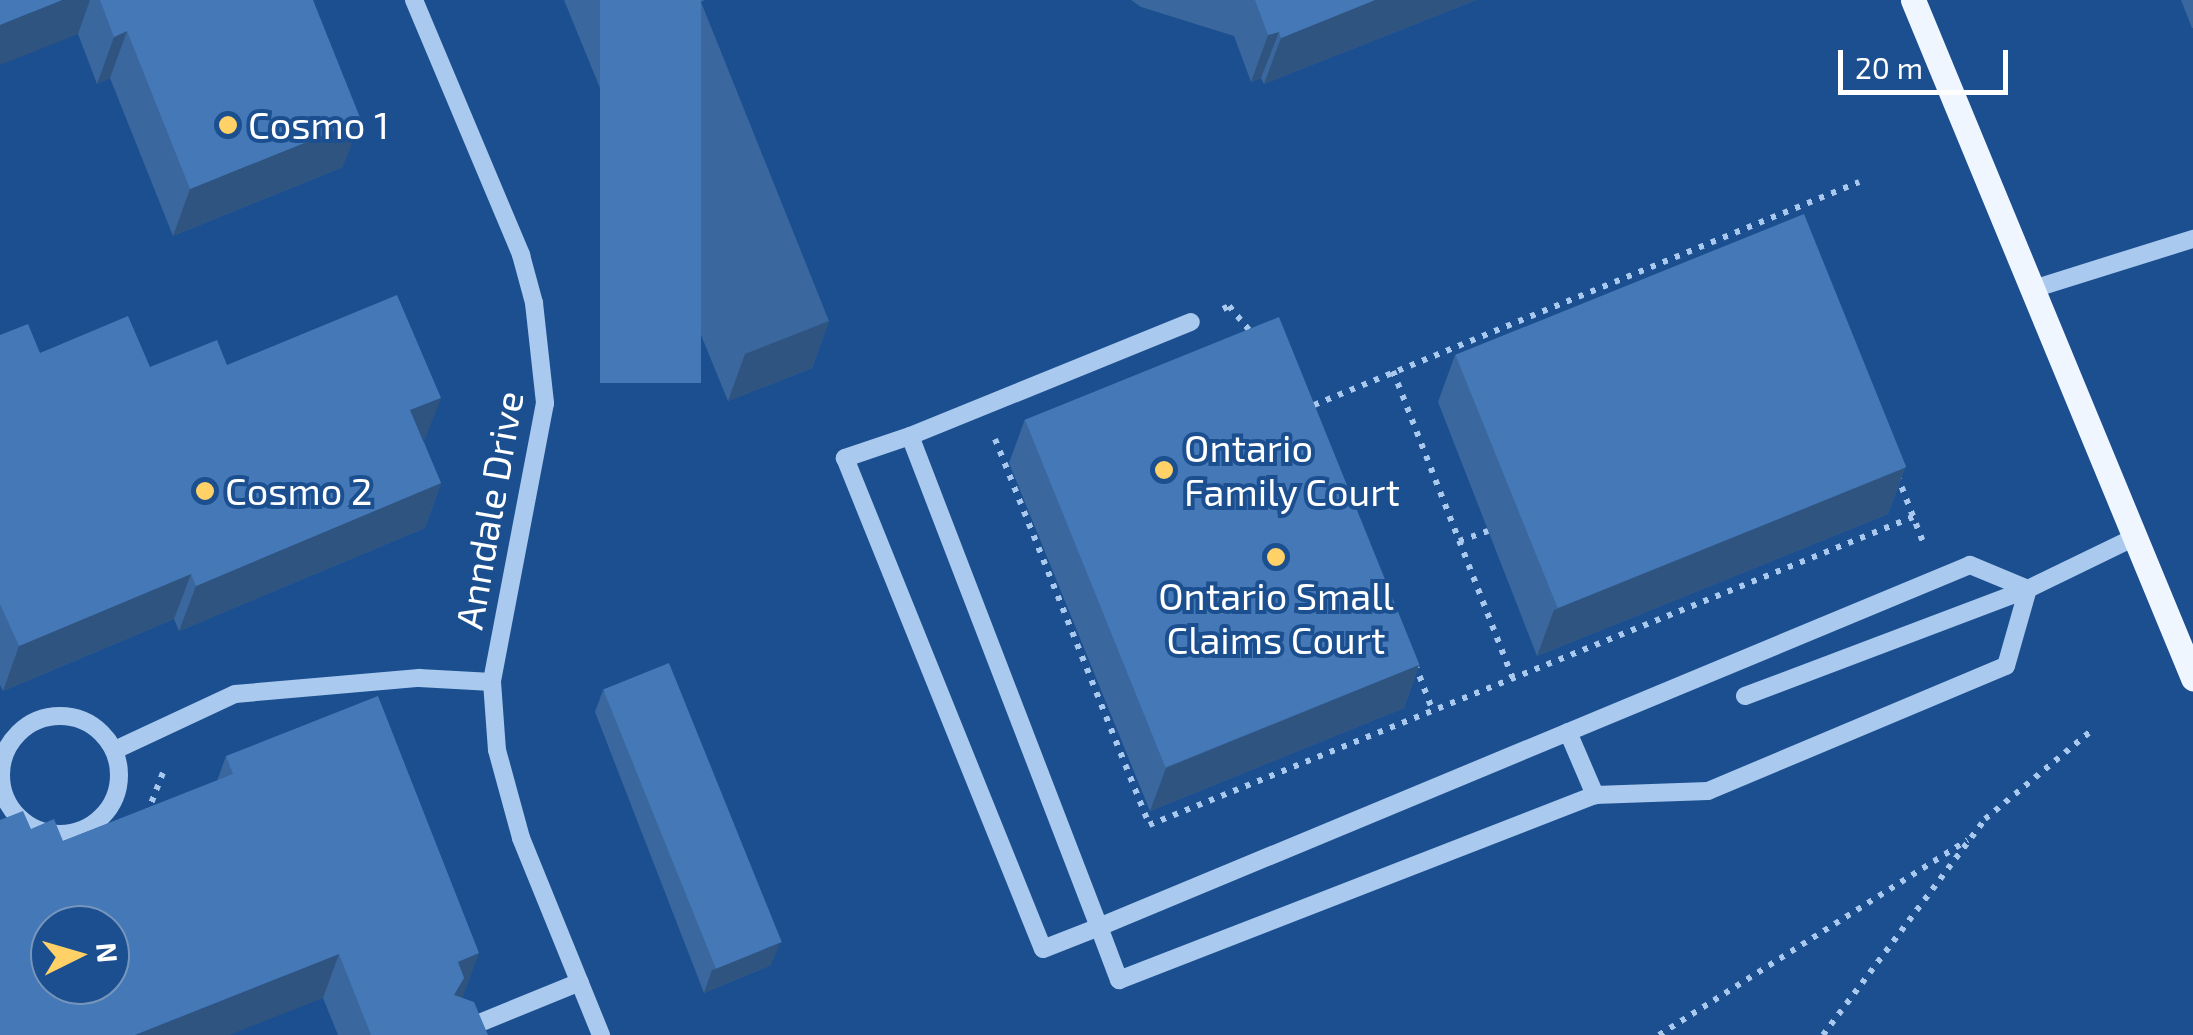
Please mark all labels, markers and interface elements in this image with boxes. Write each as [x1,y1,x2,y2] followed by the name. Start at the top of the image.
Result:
[1843,30,2013,92] scale bar
[1855,49,1923,85] text: 20 m
[248,102,389,148] place label: Cosmo 1
[217,114,239,136] marker: Cosmo 1
[446,387,532,633] street label: Anndale Drive
[1184,425,1401,514] place label: Ontario Family Court
[1153,459,1175,481] marker: Ontario Family Court
[225,468,372,514] place label: Cosmo 2
[194,480,216,502] marker: Cosmo 2
[1265,546,1287,568] marker: Ontario Small Claims Court
[1158,573,1394,662] place label: Ontario Small Claims Court
[30,905,130,1005] north arrow
[90,941,126,964] text: N

